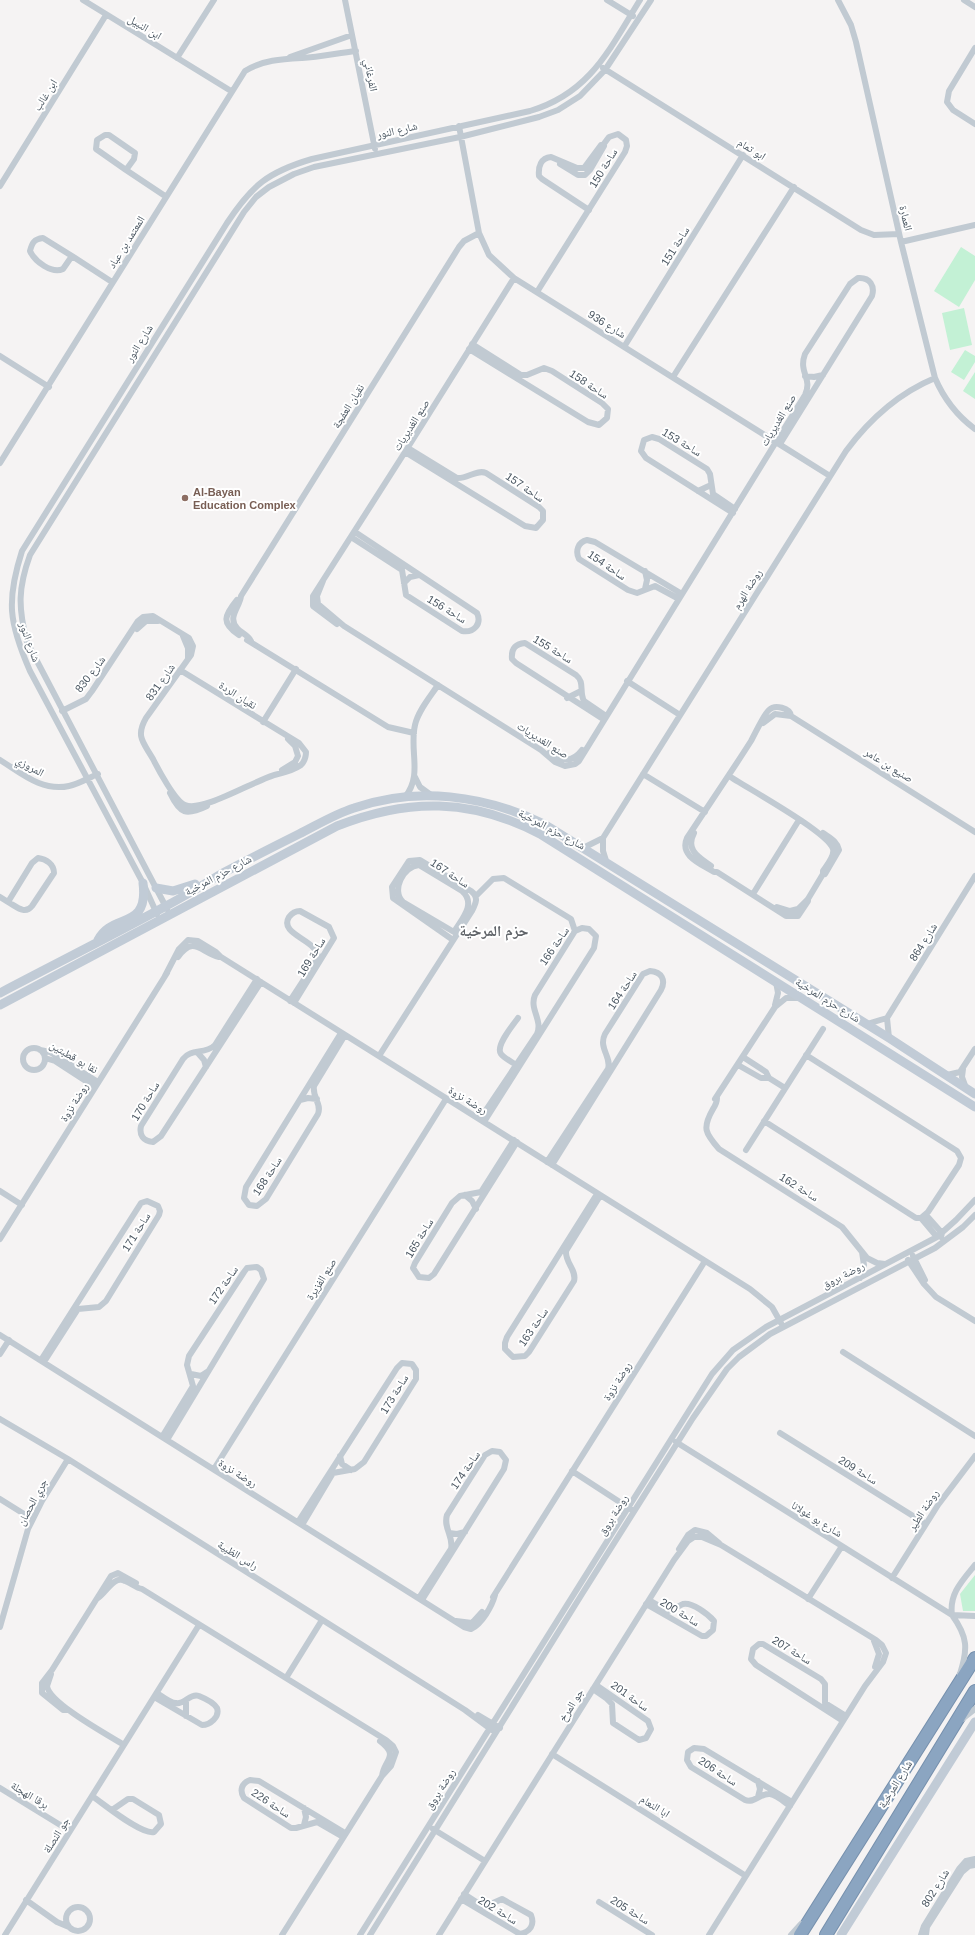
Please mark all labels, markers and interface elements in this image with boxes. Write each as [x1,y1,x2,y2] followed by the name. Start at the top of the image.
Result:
[126,12,164,43] street label: ابن النبيل
[359,58,380,93] street label: الفرغاني
[31,77,60,113] street label: ابن غالب
[374,119,419,142] street label: شارع النور
[735,136,768,163] street label: ابو تمام
[587,146,619,190] street label: ساحة 150
[897,204,915,232] street label: العمارة
[105,214,148,271] street label: المعتمد بن عباد
[658,224,692,268] street label: ساحة 151
[585,308,628,341] street label: شارع 936
[122,322,156,365] street label: شارع النور
[568,367,610,401] street label: ساحة 158
[330,382,367,431] street label: نقيان العفجة
[758,392,799,449] street label: صنع الغديريات
[391,397,432,453] street label: صنع الغديريات
[660,426,704,458] street label: ساحة 153
[504,470,546,504] street label: ساحة 157
[193,486,297,511] place label: Al-Bayan Education Complex
[180,493,190,503] marker: Al-Bayan Education Complex
[586,548,628,582] street label: ساحة 154
[730,567,765,612] street label: روضة الهرم
[425,593,469,625] street label: ساحة 156
[16,619,43,664] street label: شارع النور
[531,633,575,665] street label: ساحة 155
[72,653,108,695] street label: شارع 830
[143,661,178,703] street label: شارع 831
[216,679,259,712] street label: نقيان الردة
[515,720,571,761] street label: صنع الغديريات
[861,745,915,785] street label: صنيع بن عامر
[13,753,46,781] street label: المروزي
[516,806,587,852] street label: شارع حزم المرخية
[183,852,254,898] street label: شارع حزم المرخية
[429,856,471,890] street label: ساحة 167
[907,921,940,964] street label: شارع 864
[459,922,529,941] district label: حزم المرخية
[537,925,571,967] street label: ساحة 166
[295,935,327,979] street label: ساحة 169
[605,969,639,1011] street label: ساحة 164
[793,975,862,1025] street label: شارع حزم المرخية
[47,1038,100,1076] street label: نقا بو قطبتين
[129,1079,161,1123] street label: ساحة 170
[57,1081,91,1123] street label: روضة نزوة
[446,1084,490,1116] street label: روضة نزوة
[250,1155,284,1197] street label: ساحة 168
[777,1170,821,1204] street label: ساحة 162
[119,1210,153,1254] street label: ساحة 171
[403,1216,435,1260] street label: ساحة 165
[304,1256,339,1302] street label: صنع الفزيرة
[820,1259,867,1292] street label: روضة بروق
[206,1264,240,1306] street label: ساحة 172
[516,1306,550,1348] street label: ساحة 163
[600,1360,634,1402] street label: روضة نزوة
[378,1372,410,1416] street label: ساحة 173
[448,1449,482,1491] street label: ساحة 174
[836,1453,880,1487] street label: ساحة 209
[217,1456,259,1490] street label: روضة نزوة
[15,1477,52,1529] street label: جري الحصان
[905,1487,941,1534] street label: روضة الطير
[596,1492,631,1538] street label: روضة بروق
[789,1499,845,1540] street label: شارع بو غولانا
[215,1538,260,1573] street label: راس الظبية
[658,1596,702,1628] street label: ساحة 200
[770,1634,814,1666] street label: ساحة 207
[609,1679,651,1713] street label: ساحة 201
[556,1686,587,1724] street label: جو المرخ
[697,1754,739,1788] street label: ساحة 206
[876,1758,915,1811] street label: شارع المرخية
[423,1766,458,1812] street label: روضة بروق
[9,1779,51,1811] street label: برقا الهجلة
[250,1786,292,1820] street label: ساحة 226
[638,1792,672,1821] street label: ابا النعام
[40,1815,72,1855] street label: جو النصلة
[919,1867,952,1910] street label: شارع 802
[608,1893,652,1927] street label: ساحة 205
[476,1894,520,1926] street label: ساحة 202

